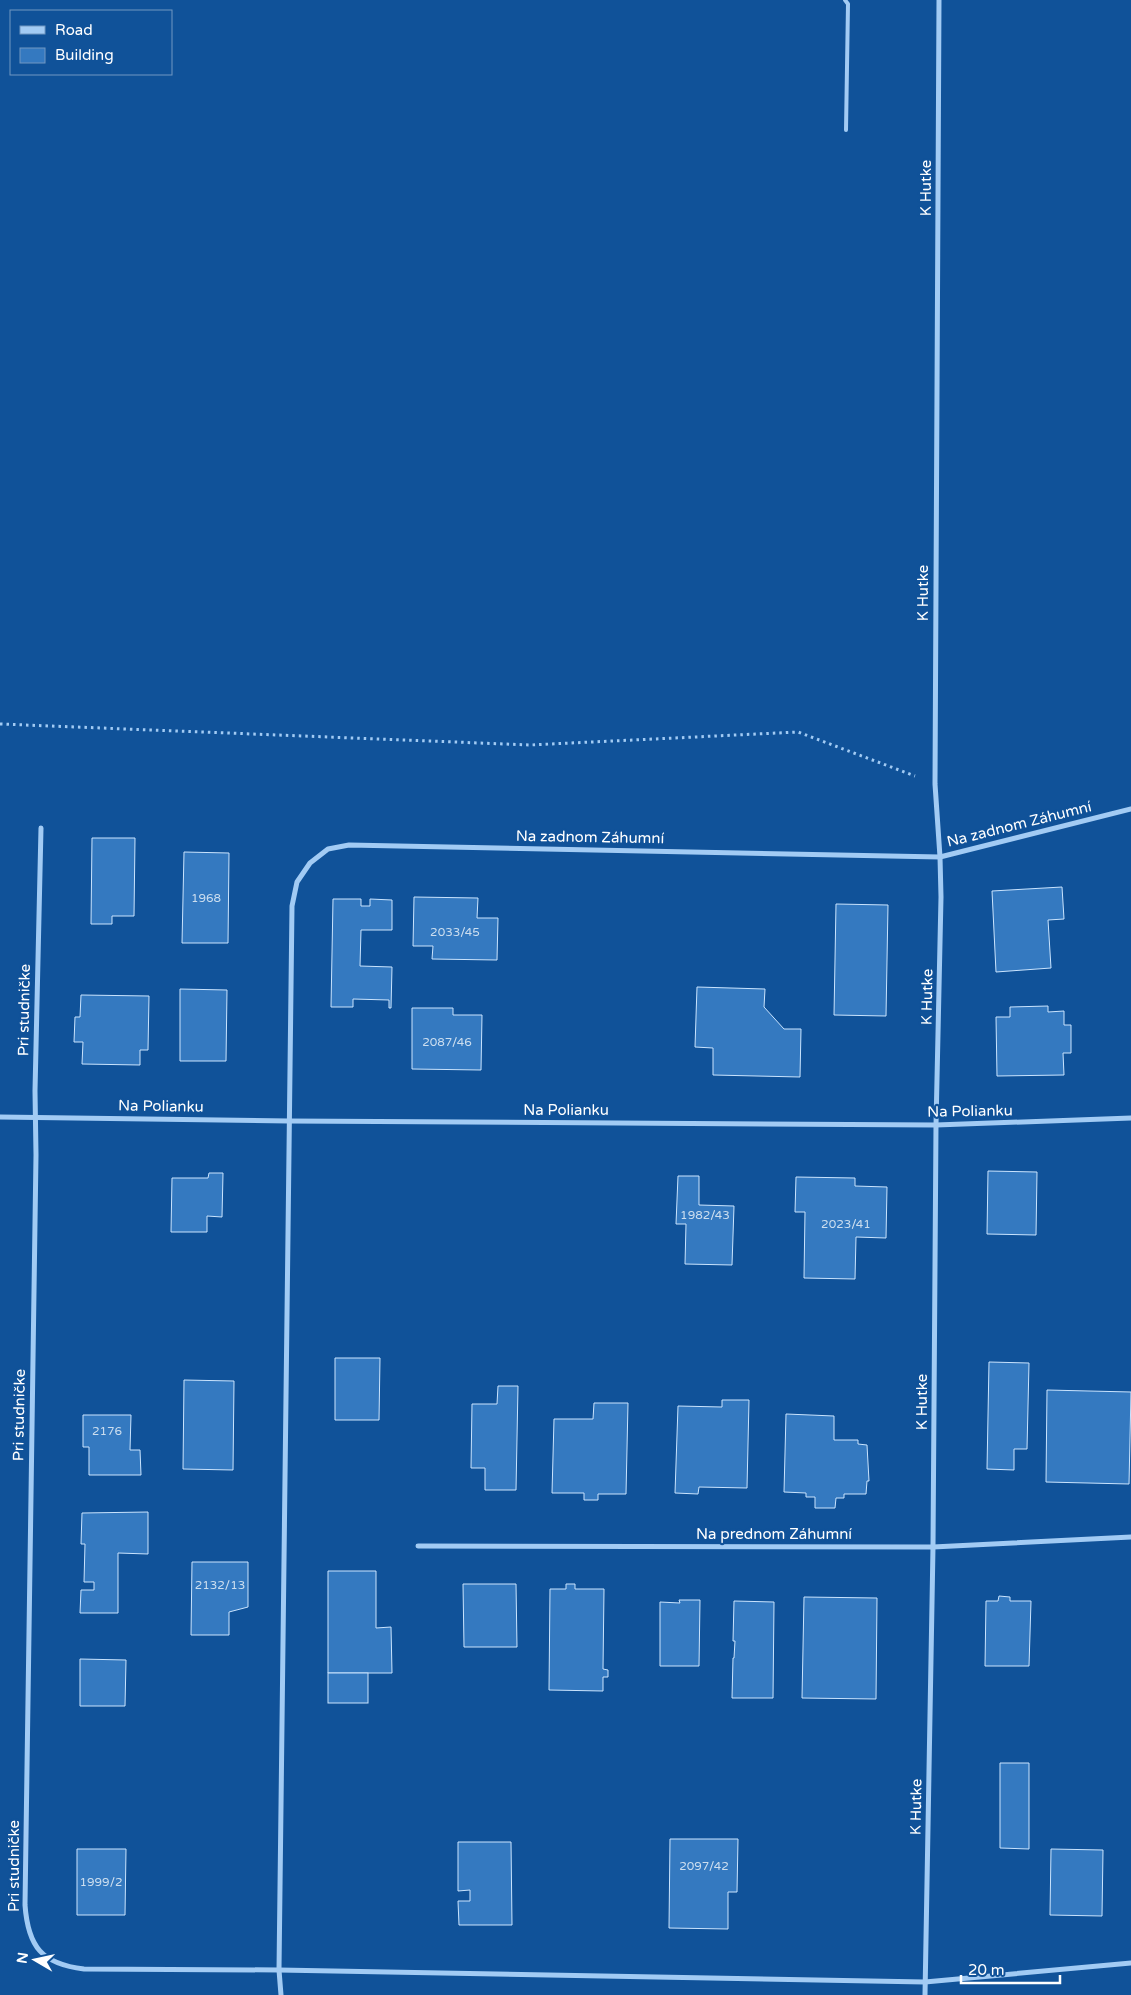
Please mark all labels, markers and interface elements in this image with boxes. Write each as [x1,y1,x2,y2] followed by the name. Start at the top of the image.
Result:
[10,10,172,75] legend
[55,21,93,39] text: Road
[55,46,114,64] text: Building
[917,160,935,216] street label: K Hutke
[914,565,932,621] street label: K Hutke
[945,797,1093,851] street label: Na zadnom Záhumní
[516,827,665,847] street label: Na zadnom Záhumní
[191,891,221,905] house number: 1968
[430,925,480,939] house number: 2033/45
[14,964,34,1056] street label: Pri studničke
[918,969,936,1025] street label: K Hutke
[422,1035,472,1049] house number: 2087/46
[118,1096,204,1116] street label: Na Polianku
[523,1101,609,1119] street label: Na Polianku
[927,1101,1013,1121] street label: Na Polianku
[680,1208,730,1222] house number: 1982/43
[821,1217,871,1231] house number: 2023/41
[9,1369,29,1461] street label: Pri studničke
[913,1374,931,1430] street label: K Hutke
[92,1424,122,1438] house number: 2176
[696,1525,852,1543] street label: Na prednom Záhumní
[195,1578,245,1592] house number: 2132/13
[907,1779,925,1835] street label: K Hutke
[5,1820,23,1912] street label: Pri studničke
[679,1859,729,1873] house number: 2097/42
[80,1875,123,1889] house number: 1999/2
[10,1935,60,1985] north arrow
[13,1951,32,1965] text: N
[961,1952,1060,1984] scale bar
[968,1961,1005,1979] text: 20 m

